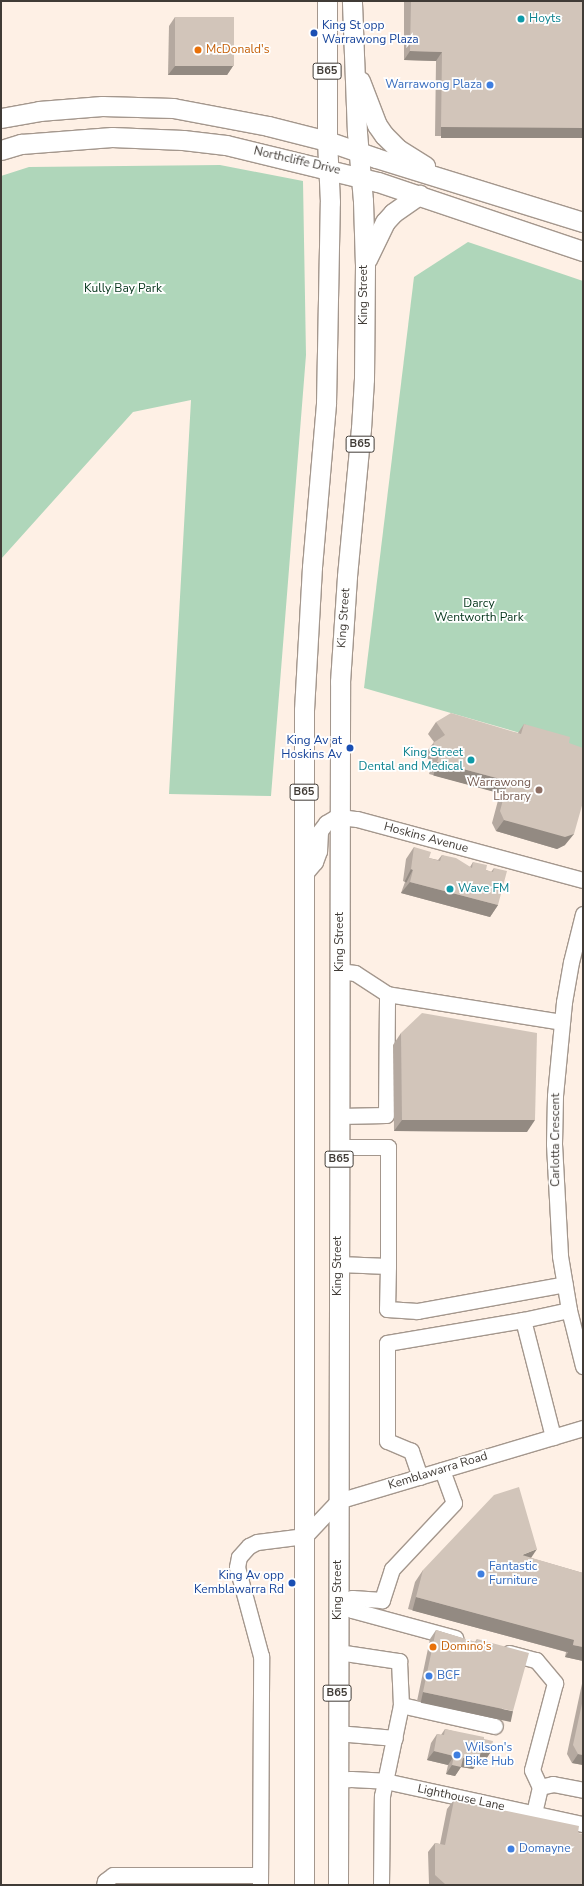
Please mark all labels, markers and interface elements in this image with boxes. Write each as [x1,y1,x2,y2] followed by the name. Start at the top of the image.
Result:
[529,12,561,26] place label: Hoyts
[516,14,526,24] marker: Hoyts
[322,19,419,47] place label: King St opp Warrawong Plaza
[309,28,319,38] marker: King St opp Warrawong Plaza
[206,43,269,57] place label: McDonald's
[193,45,203,55] marker: McDonald's
[312,62,342,80] road number: B65
[385,78,482,92] place label: Warrawong Plaza
[485,80,495,90] marker: Warrawong Plaza
[252,144,342,178] street label: Northcliffe Drive
[357,265,371,325] street label: King Street
[84,282,162,296] park label: Kully Bay Park
[345,435,375,453] road number: B65
[335,588,353,648] street label: King Street
[434,597,524,625] park label: Darcy Wentworth Park
[281,734,342,762] place label: King Av at Hoskins Av
[345,743,355,753] marker: King Av at Hoskins Av
[359,746,463,774] place label: King Street Dental and Medical
[466,755,476,765] marker: King Street Dental and Medical
[467,776,531,804] place label: Warrawong Library
[289,783,319,801] road number: B65
[534,785,544,795] marker: Warrawong Library
[382,820,470,856] street label: Hoskins Avenue
[458,882,509,896] place label: Wave FM
[445,884,455,894] marker: Wave FM
[333,912,347,972] street label: King Street
[549,1093,563,1187] street label: Carlotta Crescent
[324,1150,354,1168] road number: B65
[331,1236,345,1296] street label: King Street
[387,1449,489,1493] street label: Kemblawarra Road
[331,1560,345,1620] street label: King Street
[489,1560,538,1588] place label: Fantastic Furniture
[194,1569,284,1597] place label: King Av opp Kemblawarra Rd
[476,1569,486,1579] marker: Fantastic Furniture
[287,1578,297,1588] marker: King Av opp Kemblawarra Rd
[441,1640,492,1654] place label: Domino's
[428,1642,438,1652] marker: Domino's
[437,1669,460,1683] place label: BCF
[424,1671,434,1681] marker: BCF
[322,1684,352,1702] road number: B65
[465,1741,514,1769] place label: Wilson's Bike Hub
[452,1750,462,1760] marker: Wilson's Bike Hub
[416,1782,506,1814] street label: Lighthouse Lane
[519,1842,571,1856] place label: Domayne
[506,1844,516,1854] marker: Domayne

